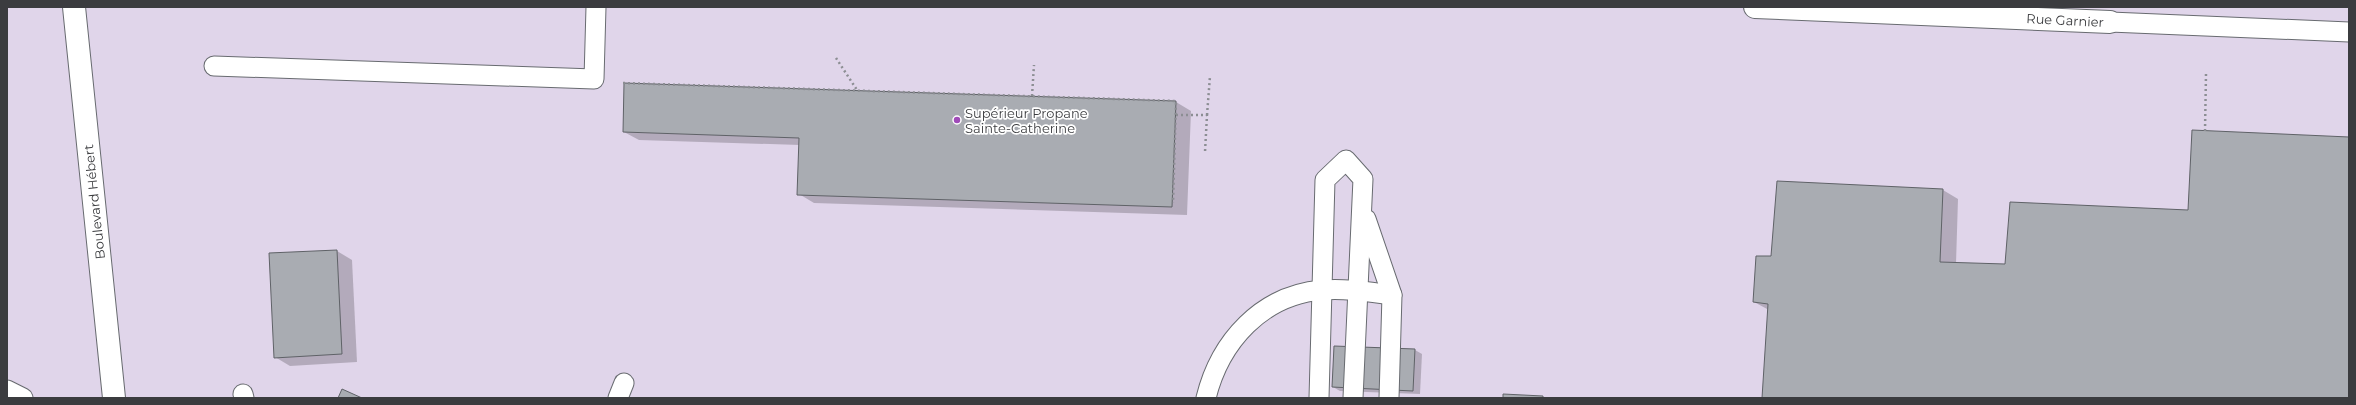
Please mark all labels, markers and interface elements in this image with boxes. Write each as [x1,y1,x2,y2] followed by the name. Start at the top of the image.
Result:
[2026,10,2104,30] street label: Rue Garnier
[965,105,1088,136] place label: Supérieur Propane Sainte-Catherine
[952,115,962,125] marker: Supérieur Propane Sainte-Catherine
[80,144,108,260] street label: Boulevard Hébert

